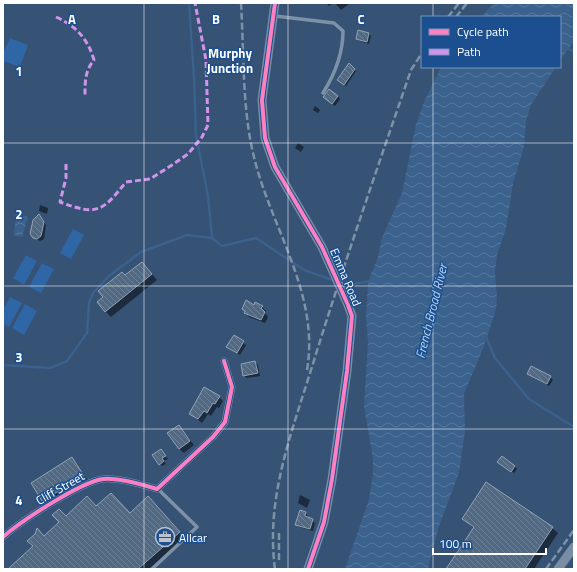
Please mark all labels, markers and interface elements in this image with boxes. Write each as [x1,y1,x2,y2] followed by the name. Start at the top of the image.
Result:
[68,9,76,29] text: A
[212,9,220,29] text: B
[357,9,365,29] text: C
[421,16,561,68] legend
[457,22,509,41] text: Cycle path
[457,42,481,61] text: Path
[207,43,253,78] district label: Murphy Junction
[15,61,23,81] text: 1
[15,204,23,224] text: 2
[325,245,367,309] street label: Emma Road
[410,260,453,360] water label: French Broad River
[15,347,23,367] text: 3
[32,466,89,510] street label: Cliff Street
[15,490,23,510] text: 4
[154,526,176,548] office icon: Allcar
[179,528,207,547] place label: Allcar
[433,530,546,556] scale bar
[439,534,472,553] text: 100 m

